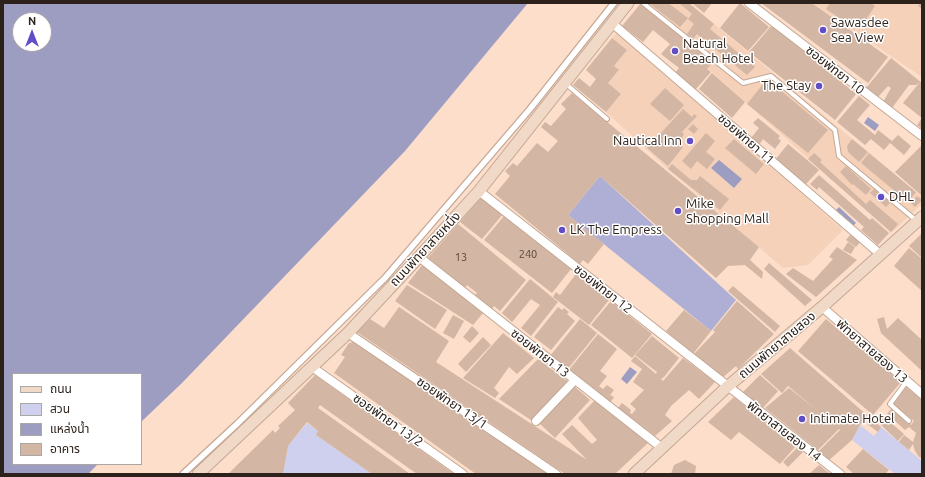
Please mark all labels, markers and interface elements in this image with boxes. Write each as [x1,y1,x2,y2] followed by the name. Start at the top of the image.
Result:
[12,12,52,52] north arrow
[28,15,36,27] text: N
[831,15,889,46] place label: Sawasdee Sea View
[818,25,828,35] marker: Sawasdee Sea View
[683,36,754,67] place label: Natural Beach Hotel
[803,42,867,98] street label: ซอยพัทยา 10
[670,46,680,56] marker: Natural Beach Hotel
[761,78,811,94] place label: The Stay
[814,81,824,91] marker: The Stay
[714,110,778,168] street label: ซอยพัทยา 11
[613,133,682,149] place label: Nautical Inn
[685,136,695,146] marker: Nautical Inn
[889,189,914,205] place label: DHL
[876,192,886,202] marker: DHL
[686,196,769,227] place label: Mike Shopping Mall
[673,206,683,216] marker: Mike Shopping Mall
[386,208,464,290] street label: ถนนพัทยาสายหนึ่ง
[570,222,662,238] place label: LK The Empress
[557,225,567,235] marker: LK The Empress
[519,247,537,261] house number: 240
[455,250,467,264] house number: 13
[571,261,635,317] street label: ซอยพัทยา 12
[735,308,819,382] street label: ถนนพัทยาสายสอง
[833,316,911,386] street label: พัทยาสายสอง 13
[508,325,572,381] street label: ซอยพัทยา 13
[12,373,142,465] legend
[414,374,490,432] street label: ซอยพัทยา 13/1
[50,382,72,395] text: ถนน
[350,390,426,450] street label: ซอยพัทยา 13/2
[744,397,824,465] street label: พัทยาสายสอง 14
[50,402,70,415] text: สวน
[810,411,894,427] place label: Intimate Hotel
[797,414,807,424] marker: Intimate Hotel
[50,422,89,435] text: แหล่งน้ำ
[50,442,80,455] text: อาคาร

